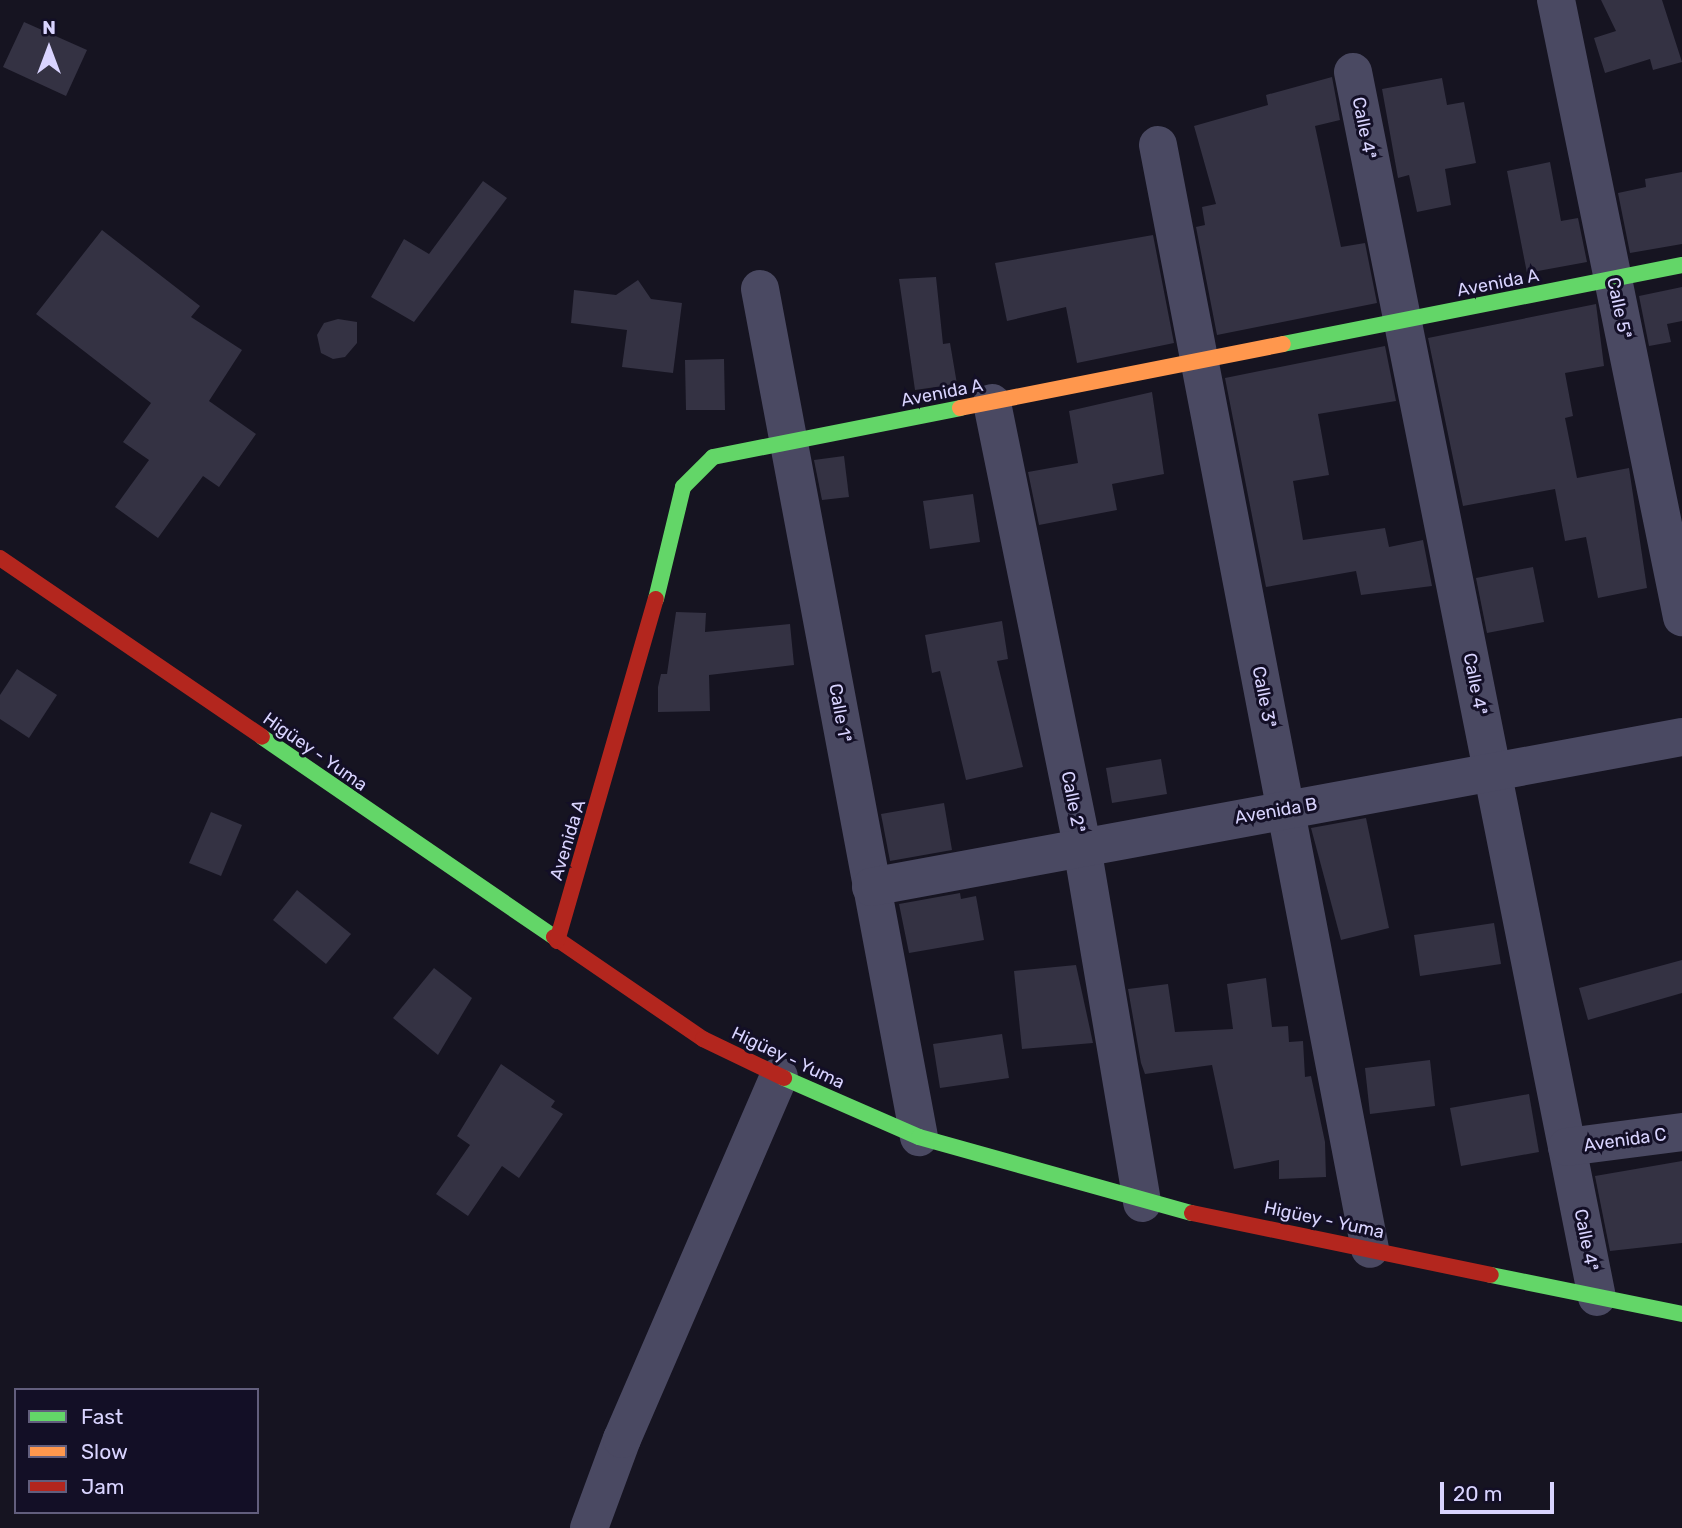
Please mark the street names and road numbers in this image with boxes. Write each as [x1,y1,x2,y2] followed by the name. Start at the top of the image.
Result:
[1347,95,1381,161] street label: Calle 4ª
[1455,264,1541,302] street label: Avenida A
[1602,275,1636,341] street label: Calle 5ª
[899,374,985,412] street label: Avenida A
[1458,651,1492,717] street label: Calle 4ª
[1247,664,1281,730] street label: Calle 3ª
[824,682,856,744] street label: Calle 1ª
[258,708,372,796] street label: Higüey - Yuma
[1056,769,1090,835] street label: Calle 2ª
[1233,793,1319,829] street label: Avenida B
[545,797,591,883] street label: Avenida A
[728,1022,848,1094] street label: Higüey - Yuma
[1582,1123,1668,1157] street label: Avenida C
[1261,1197,1387,1243] street label: Higüey - Yuma
[1569,1207,1603,1273] street label: Calle 4ª

